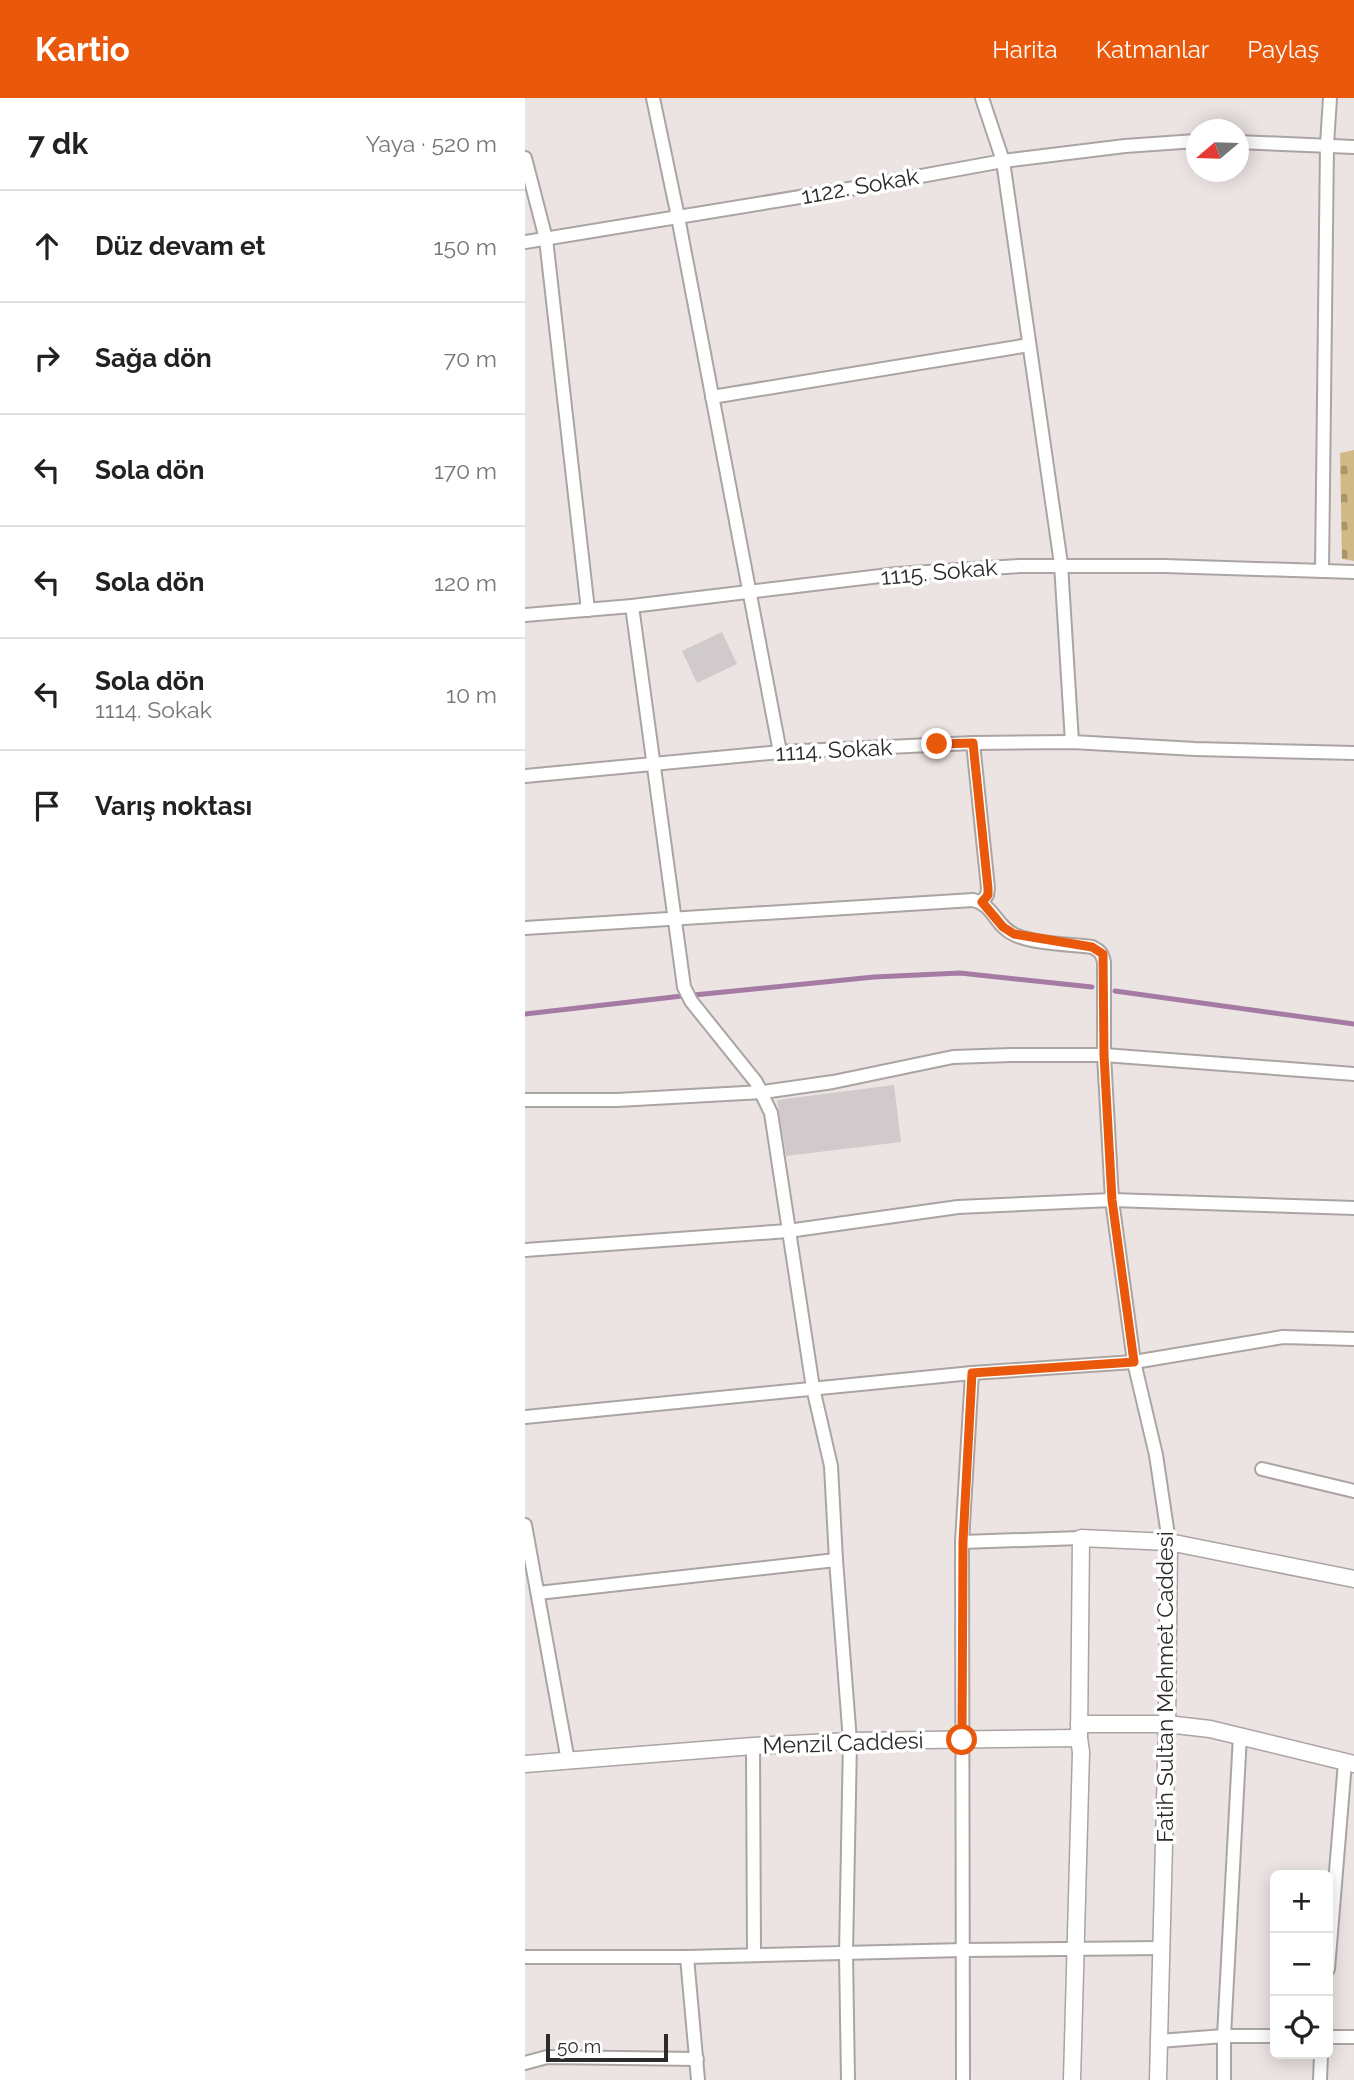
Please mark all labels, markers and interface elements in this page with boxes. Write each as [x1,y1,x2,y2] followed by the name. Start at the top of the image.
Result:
[35,30,130,69] text: Kartio
[992,35,1058,64] text: Harita
[1096,35,1209,64] text: Katmanlar
[1247,35,1319,64] text: Paylaş
[1186,119,1249,182] north arrow
[28,126,88,161] text: 7 dk
[366,130,497,157] text: Yaya · 520 m
[799,162,921,209] street label: 1122. Sokak
[28,227,66,265] icon: ahead
[95,231,265,261] text: Düz devam et
[434,233,497,260] text: 150 m
[28,339,66,377] icon: right
[95,343,212,373] text: Sağa dön
[444,345,497,372] text: 70 m
[28,451,66,489] icon: left
[95,455,204,485] text: Sola dön
[434,457,497,484] text: 170 m
[880,553,998,590] street label: 1115. Sokak
[28,563,66,601] icon: left
[95,567,204,597] text: Sola dön
[434,569,497,596] text: 120 m
[95,666,204,696] text: Sola dön
[28,675,66,713] icon: left
[446,681,497,708] text: 10 m
[95,696,212,723] text: 1114. Sokak
[921,728,952,759] route end
[775,733,893,766] street label: 1114. Sokak
[28,787,66,825] icon: arrive
[95,791,252,821] text: Varış noktası
[1151,1531,1178,1843] street label: Fatih Sultan Mehmet Caddesi
[946,1724,977,1755] route start
[762,1726,924,1759] street label: Menzil Caddesi
[1270,1870,1333,2059] map controls
[1270,1870,1333,1933] button: +
[1270,1933,1333,1996] button: −
[1270,1996,1333,2059] button: locate
[546,2031,669,2063] scale bar
[557,2035,601,2057] text: 50 m

